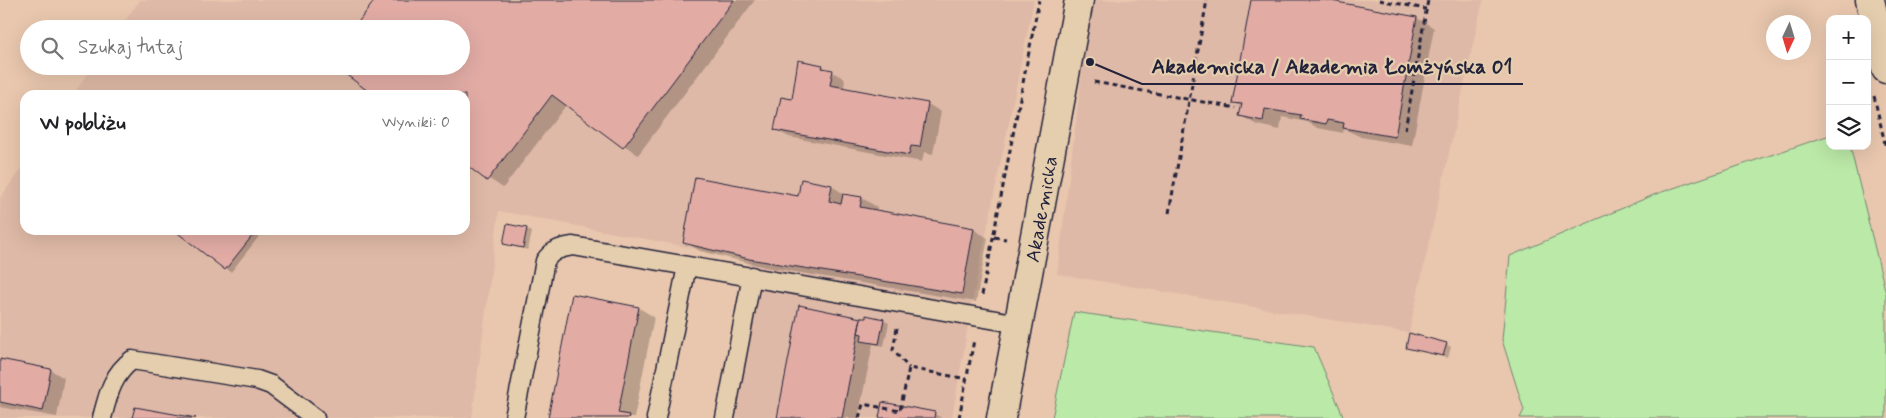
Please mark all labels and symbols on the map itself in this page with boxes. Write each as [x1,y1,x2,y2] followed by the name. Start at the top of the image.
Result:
[1766,15,1811,60] north arrow
[1142,48,1523,84] callout: Akademicka / Akademia Łomżyńska 01
[1152,53,1512,81] text: Akademicka / Akademia Łomżyńska 01
[1020,154,1065,265] street label: Akademicka

